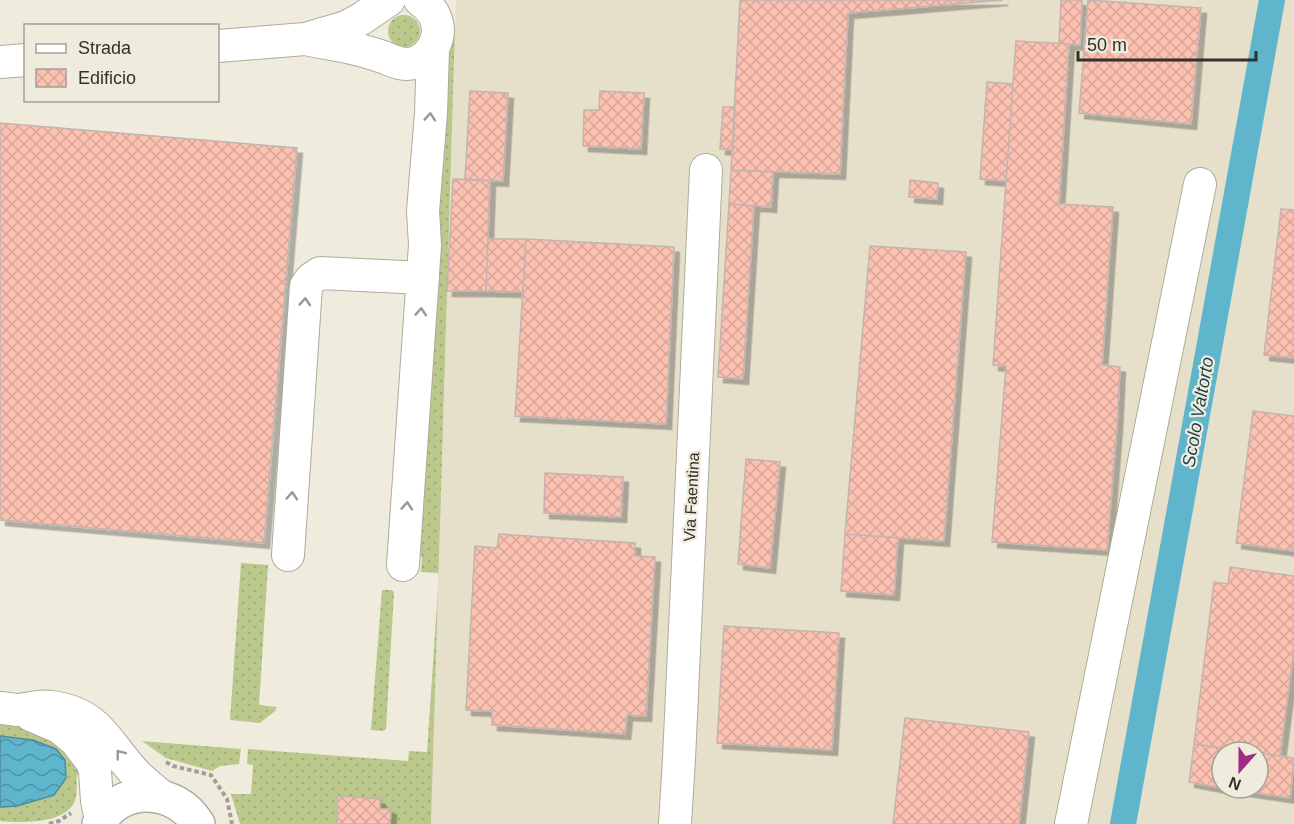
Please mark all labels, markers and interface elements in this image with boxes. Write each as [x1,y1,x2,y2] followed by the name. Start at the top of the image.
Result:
[24,24,219,102] legend
[1078,24,1256,62] scale bar
[1087,35,1127,55] text: 50 m
[78,38,132,58] text: Strada
[78,68,136,88] text: Edificio
[424,113,437,122] one-way arrow
[298,297,311,306] one-way arrow
[414,307,427,316] one-way arrow
[1178,355,1218,469] water label: Scolo Valtorto
[681,452,702,542] street label: Via Faentina
[286,492,299,501] one-way arrow
[400,502,413,511] one-way arrow
[1210,740,1270,800] north arrow
[117,750,128,761] one-way arrow
[1226,774,1243,794] text: N

